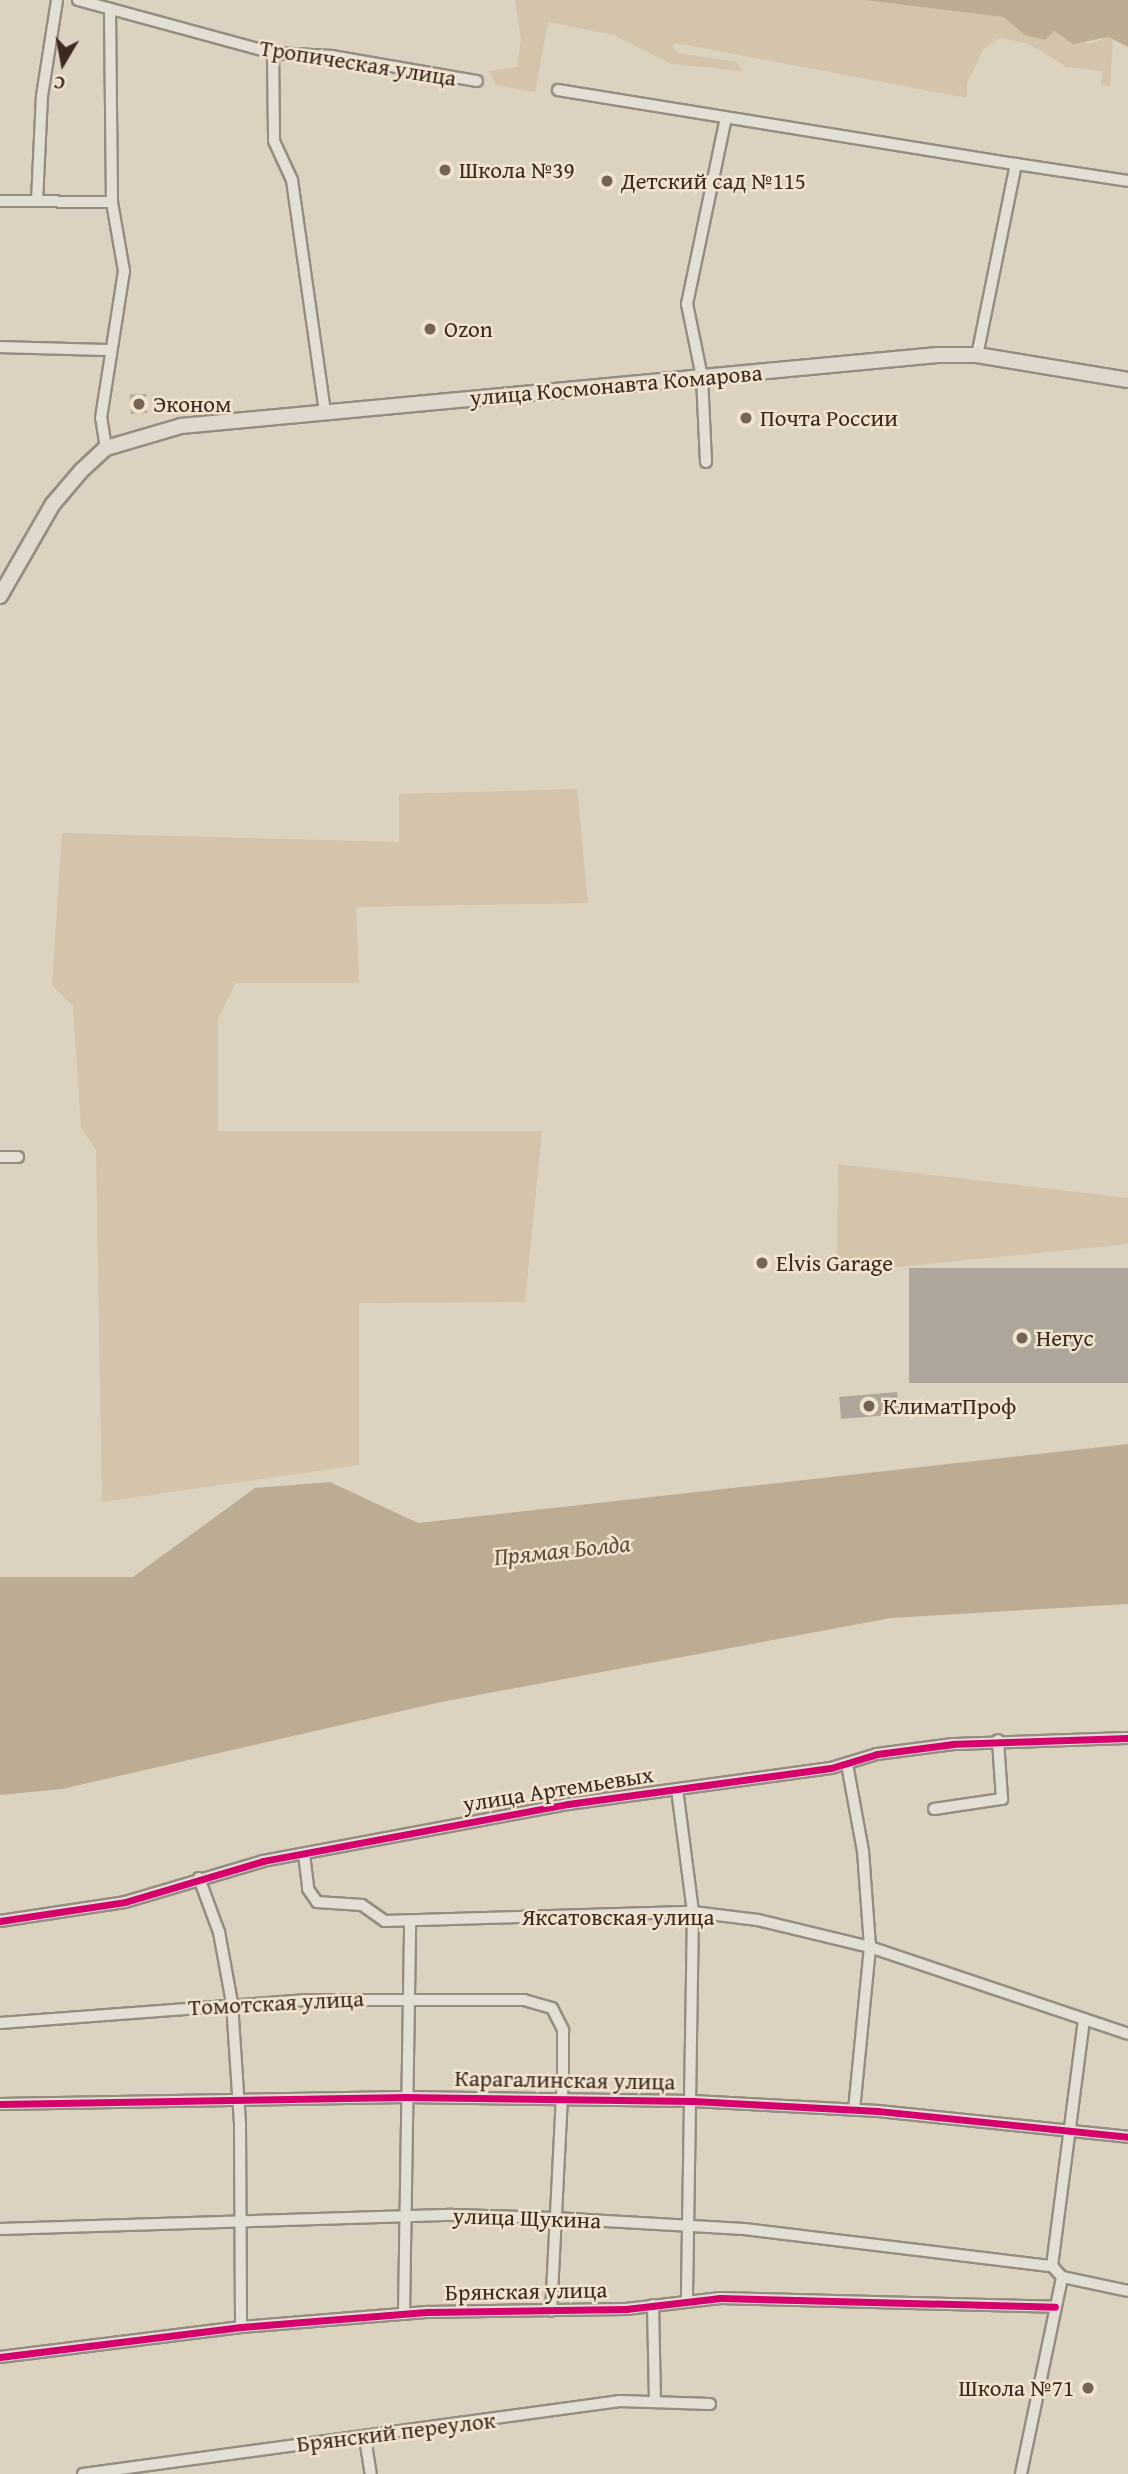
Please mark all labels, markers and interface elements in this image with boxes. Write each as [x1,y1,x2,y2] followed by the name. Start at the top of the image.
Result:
[28,28,98,98] north arrow
[258,34,458,92] street label: Тропическая улица
[52,69,67,98] text: С
[459,156,575,184] place label: Школа №39
[437,162,453,178] marker: Школа №39
[621,167,806,195] place label: Детский сад №115
[599,173,615,189] marker: Детский сад №115
[444,315,493,343] place label: Ozon
[422,321,438,337] marker: Ozon
[469,358,763,412] street label: улица Космонавта Комарова
[153,390,231,418] place label: Эконом
[131,396,147,412] marker: Эконом
[760,404,898,432] place label: Почта России
[738,410,754,426] marker: Почта России
[776,1249,893,1277] place label: Elvis Garage
[754,1255,770,1271] marker: Elvis Garage
[1036,1324,1094,1352] place label: Негус
[1014,1330,1030,1346] marker: Негус
[883,1392,1016,1420] place label: КлиматПроф
[861,1398,877,1414] marker: КлиматПроф
[492,1529,632,1571] water label: Прямая Болда
[461,1760,655,1818] street label: улица Артемьевых
[522,1903,714,1931] street label: Яксатовская улица
[187,1985,365,2021] street label: Томотская улица
[454,2064,676,2096] street label: Карагалинская улица
[452,2202,602,2234] street label: улица Щукина
[445,2276,607,2306] street label: Брянская улица
[958,2374,1074,2402] place label: Школа №71
[1080,2380,1096,2396] marker: Школа №71
[295,2406,497,2458] street label: Брянский переулок

